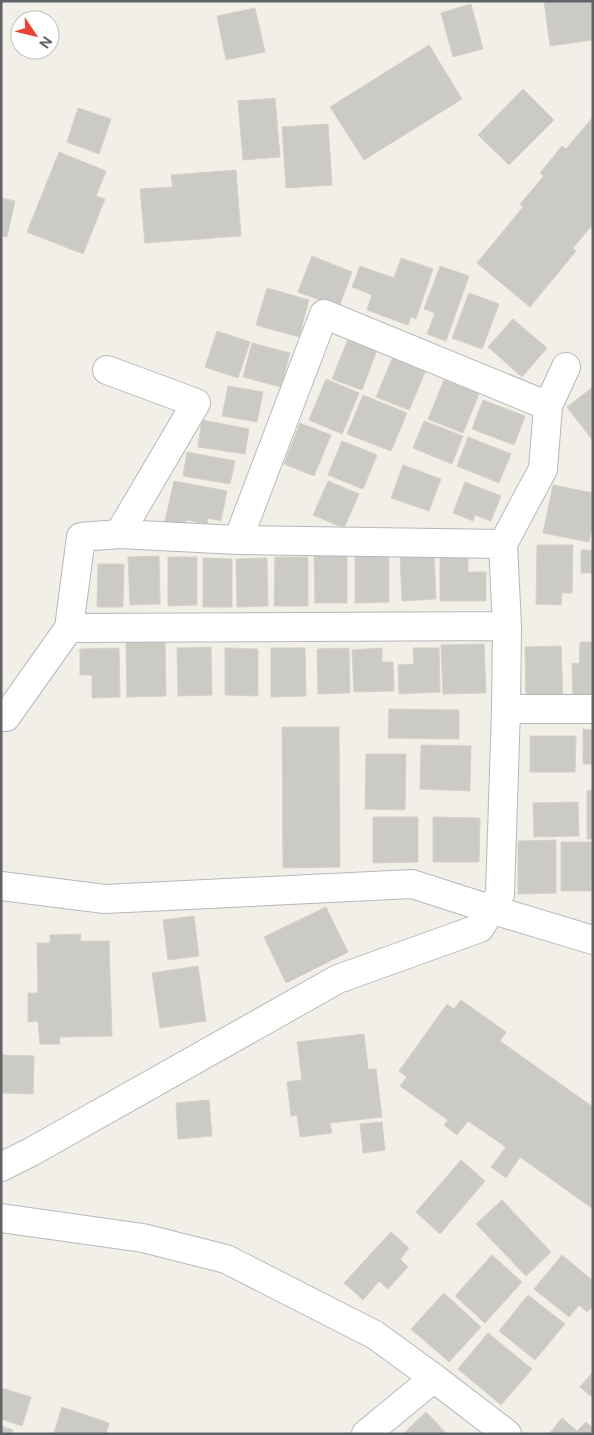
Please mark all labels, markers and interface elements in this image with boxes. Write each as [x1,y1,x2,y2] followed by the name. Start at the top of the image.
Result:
[10,10,60,60] north arrow
[36,33,55,52] text: N

